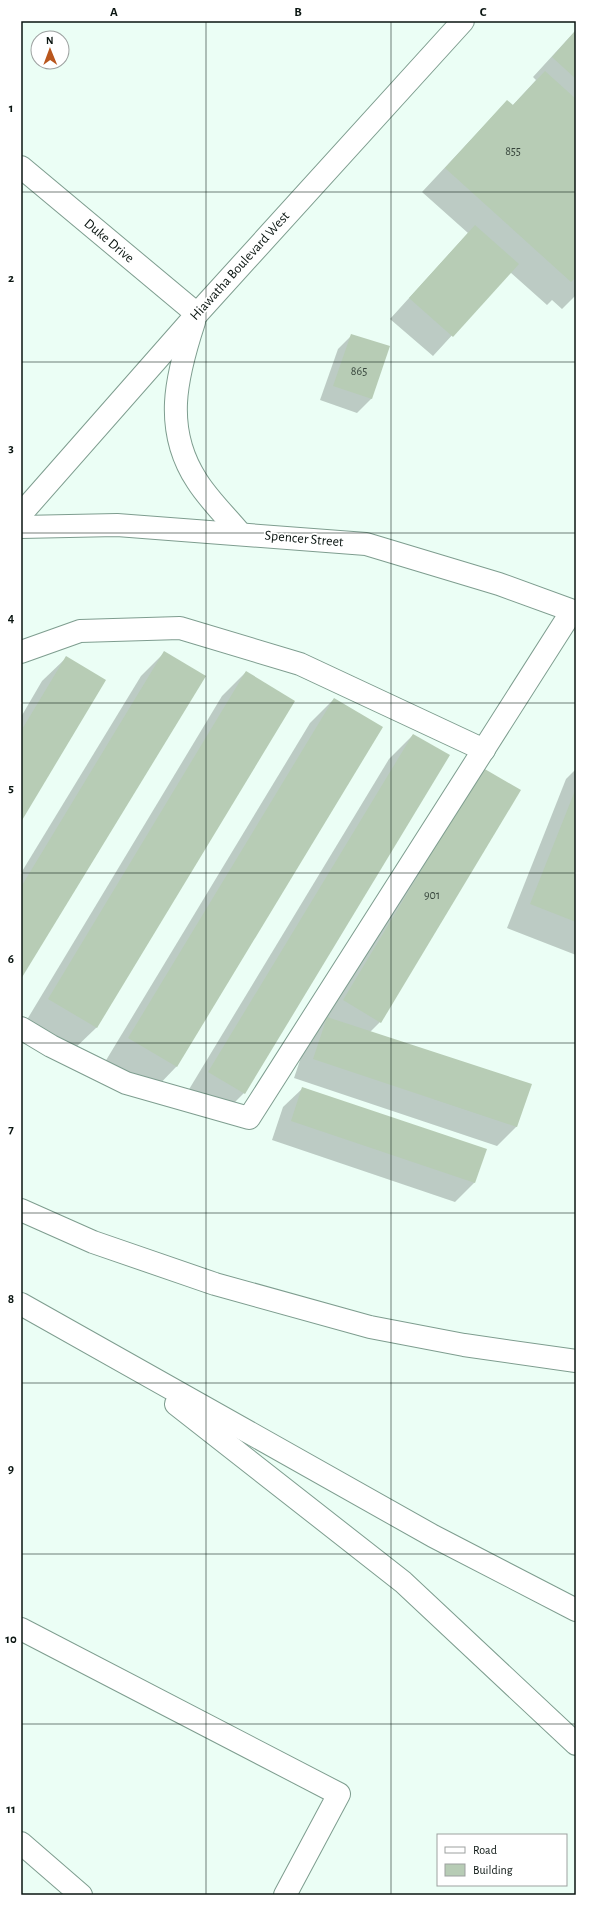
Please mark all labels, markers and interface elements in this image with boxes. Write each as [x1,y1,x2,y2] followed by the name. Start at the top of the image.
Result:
[110,6,118,19] text: A
[294,6,302,19] text: B
[480,6,487,19] text: C
[30,30,70,70] north arrow
[46,35,54,46] text: N
[9,102,13,115] text: 1
[505,145,521,157] house number: 855
[188,209,293,323] street label: Hiawatha Boulevard West
[81,216,137,266] street label: Duke Drive
[8,272,14,285] text: 2
[351,365,367,377] house number: 865
[8,442,14,455] text: 3
[264,529,345,549] street label: Spencer Street
[8,612,15,625] text: 4
[8,782,14,795] text: 5
[424,889,440,901] house number: 901
[8,953,14,966] text: 6
[8,1123,14,1136] text: 7
[8,1293,14,1306] text: 8
[8,1463,14,1476] text: 9
[5,1633,17,1646] text: 10
[6,1803,16,1816] text: 11
[437,1834,567,1886] legend
[473,1844,497,1856] text: Road
[473,1864,513,1876] text: Building

